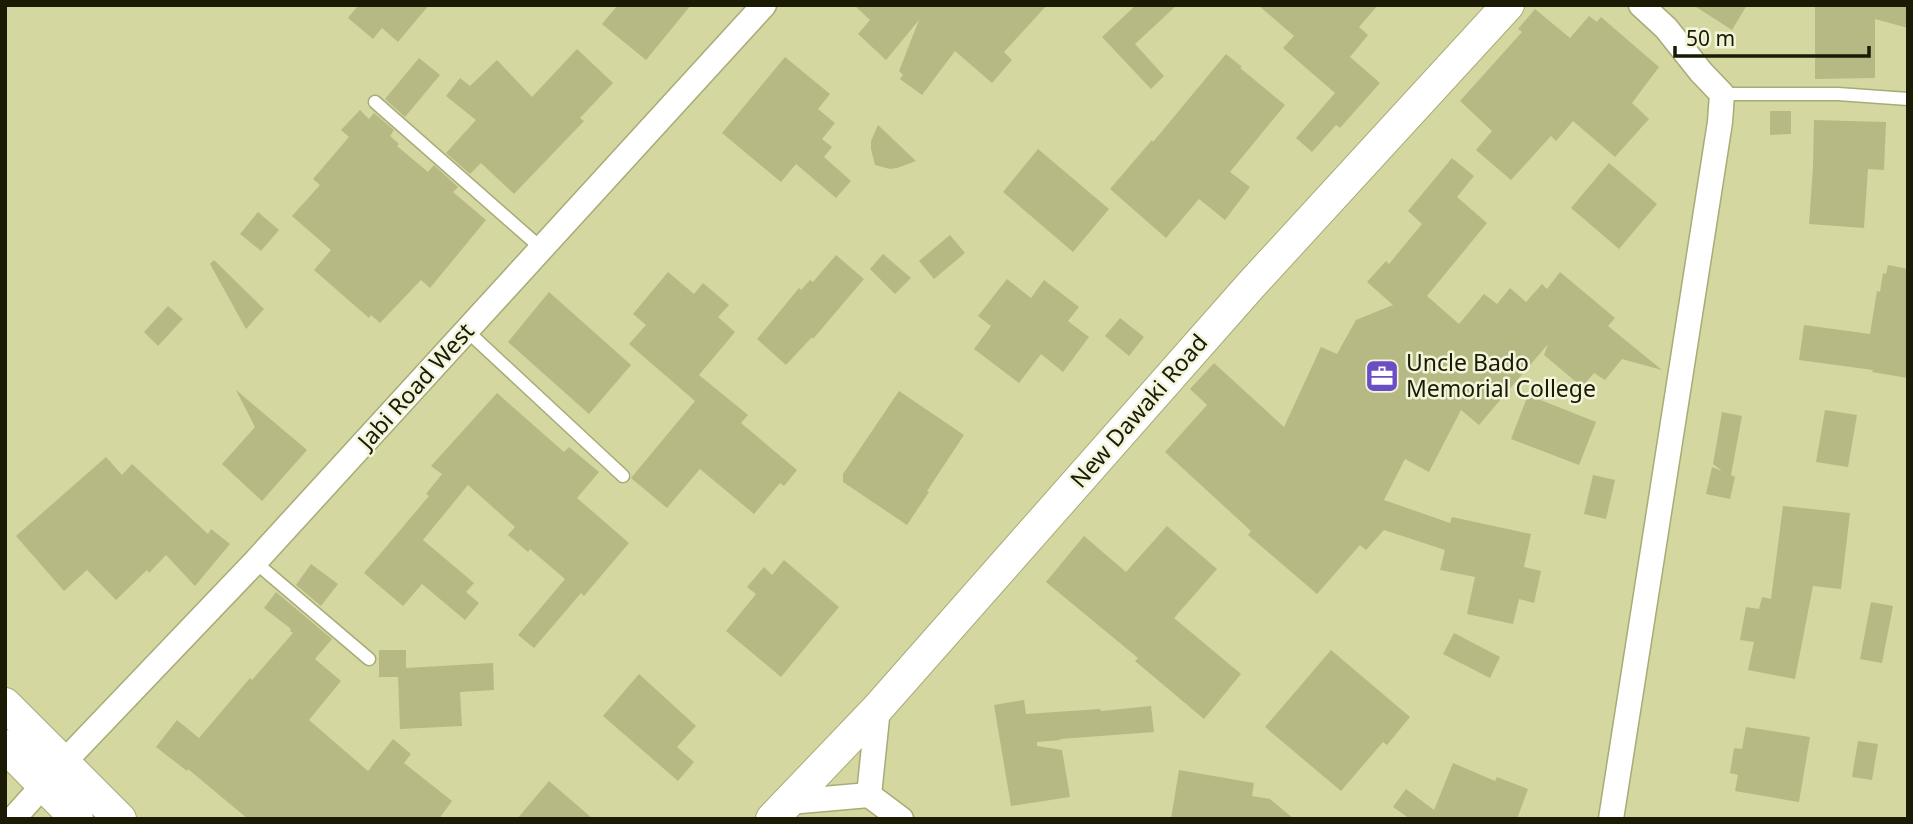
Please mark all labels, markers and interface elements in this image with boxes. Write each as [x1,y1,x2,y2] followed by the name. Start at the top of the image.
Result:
[1675,14,1869,58] scale bar
[1686,24,1735,52] text: 50 m
[349,315,481,457] street label: Jabi Road West
[1062,327,1214,494] street label: New Dawaki Road
[1406,346,1596,404] place label: Uncle Bado Memorial College
[1363,357,1401,395] office icon: Uncle Bado Memorial College

